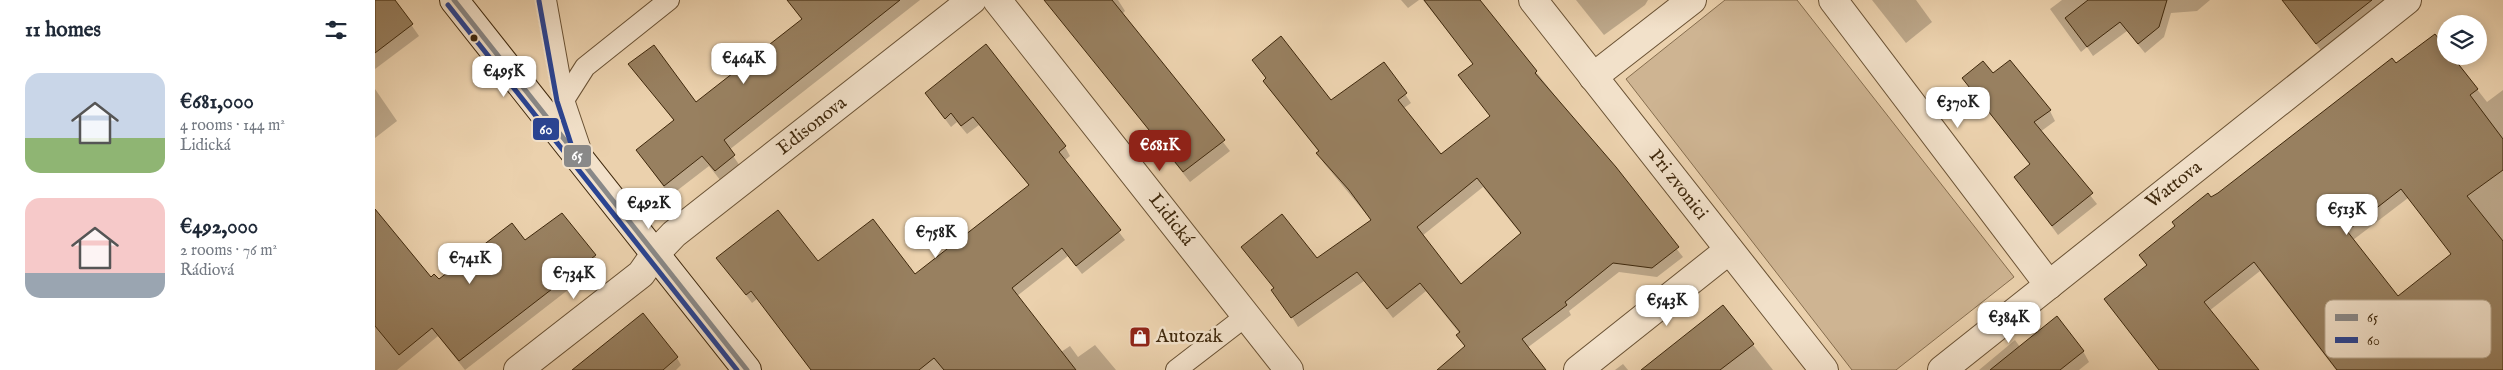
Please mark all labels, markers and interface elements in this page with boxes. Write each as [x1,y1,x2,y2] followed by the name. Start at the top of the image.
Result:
[2437,15,2487,65] map controls
[2437,15,2487,65] button: layers
[322,16,350,44] icon: filters
[25,17,101,44] text: 11 homes
[469,33,479,43] unlabelled marker
[709,42,779,85] pin: €464K
[722,49,766,69] text: €464K
[469,56,539,98] pin: €495K
[483,62,525,82] text: €495K
[1923,86,1993,129] pin: €370K
[180,89,254,116] text: €681,000
[772,91,852,161] street label: Edisonova
[65,93,125,153] icon: home
[1937,93,1979,113] text: €370K
[180,116,285,136] text: 4 rooms · 144 m²
[532,117,560,141] line badge: 60
[540,121,553,139] text: 60
[1125,130,1195,172] pin: €681K
[180,136,231,156] text: Lidická
[1140,136,1180,156] text: €681K
[563,144,592,168] line badge: 65
[1643,145,1713,225] street label: Pri zvonici
[572,147,582,165] text: 65
[2141,155,2208,214] street label: Wattova
[614,188,684,230] pin: €492K
[1143,189,1199,252] street label: Lidická
[627,194,671,214] text: €492K
[2312,194,2382,236] pin: €513K
[2328,200,2366,220] text: €513K
[180,214,258,241] text: €492,000
[901,216,971,259] pin: €758K
[65,218,125,278] icon: home
[916,223,956,243] text: €758K
[180,241,277,261] text: 2 rooms · 76 m²
[435,242,505,285] pin: €741K
[449,249,491,269] text: €741K
[539,258,609,300] pin: €734K
[180,261,234,281] text: Rádiová
[553,264,595,284] text: €734K
[1632,284,1702,327] pin: €543K
[1647,291,1687,311] text: €543K
[2325,300,2491,358] legend
[1974,302,2044,344] pin: €384K
[1988,308,2030,328] text: €384K
[2367,309,2378,327] text: 65
[1128,325,1152,349] shop icon: Autozak
[1155,325,1223,349] place label: Autozak
[2367,332,2380,350] text: 60

